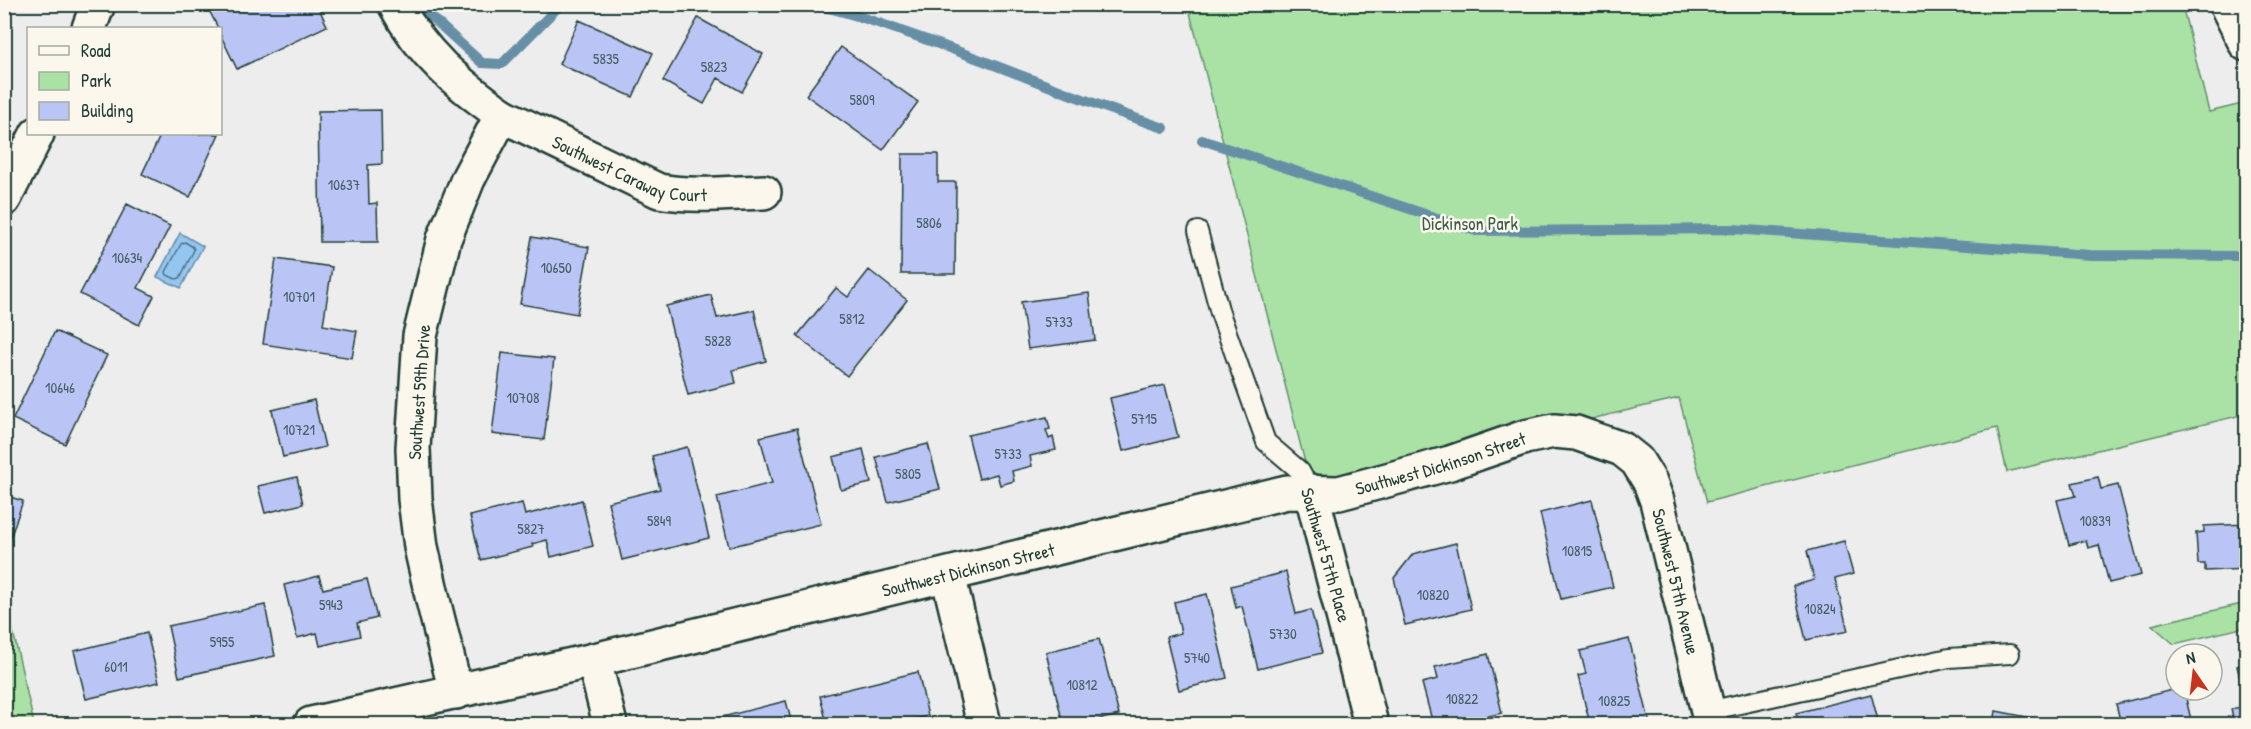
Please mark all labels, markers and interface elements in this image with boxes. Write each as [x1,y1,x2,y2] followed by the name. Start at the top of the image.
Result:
[27,27,222,135] legend
[81,38,111,63] text: Road
[593,48,620,69] house number: 5835
[701,56,728,77] house number: 5823
[81,68,112,93] text: Park
[849,89,875,110] house number: 5809
[81,98,133,123] text: Building
[548,129,708,207] street label: Southwest Caraway Court
[328,174,360,195] house number: 10637
[1422,211,1518,236] park label: Dickinson Park
[916,212,942,233] house number: 5806
[112,247,143,268] house number: 10634
[540,257,572,278] house number: 10650
[283,286,315,307] house number: 10701
[839,308,865,329] house number: 5812
[1045,311,1073,332] house number: 5733
[402,324,436,460] street label: Southwest 59th Drive
[705,330,731,351] house number: 5828
[45,377,75,398] house number: 10646
[507,387,539,408] house number: 10708
[1131,408,1157,429] house number: 5715
[283,419,315,440] house number: 10721
[1352,425,1530,501] street label: Southwest Dickinson Street
[994,443,1022,464] house number: 5733
[895,463,922,484] house number: 5805
[1295,485,1357,625] street label: Southwest 57th Place
[1647,506,1706,657] street label: Southwest 57th Avenue
[647,510,671,531] house number: 5849
[2080,510,2111,531] house number: 10839
[517,518,545,539] house number: 5827
[879,536,1058,602] street label: Southwest Dickinson Street
[1562,540,1593,561] house number: 10815
[1417,584,1449,605] house number: 10820
[319,594,343,615] house number: 5943
[1804,598,1836,619] house number: 10824
[1269,623,1297,644] house number: 5730
[210,631,235,652] house number: 5955
[2164,642,2224,702] north arrow
[2184,646,2198,669] text: N
[1184,647,1210,668] house number: 5740
[104,656,128,677] house number: 6011
[1066,674,1098,695] house number: 10812
[1446,688,1478,709] house number: 10822
[1598,690,1631,711] house number: 10825

